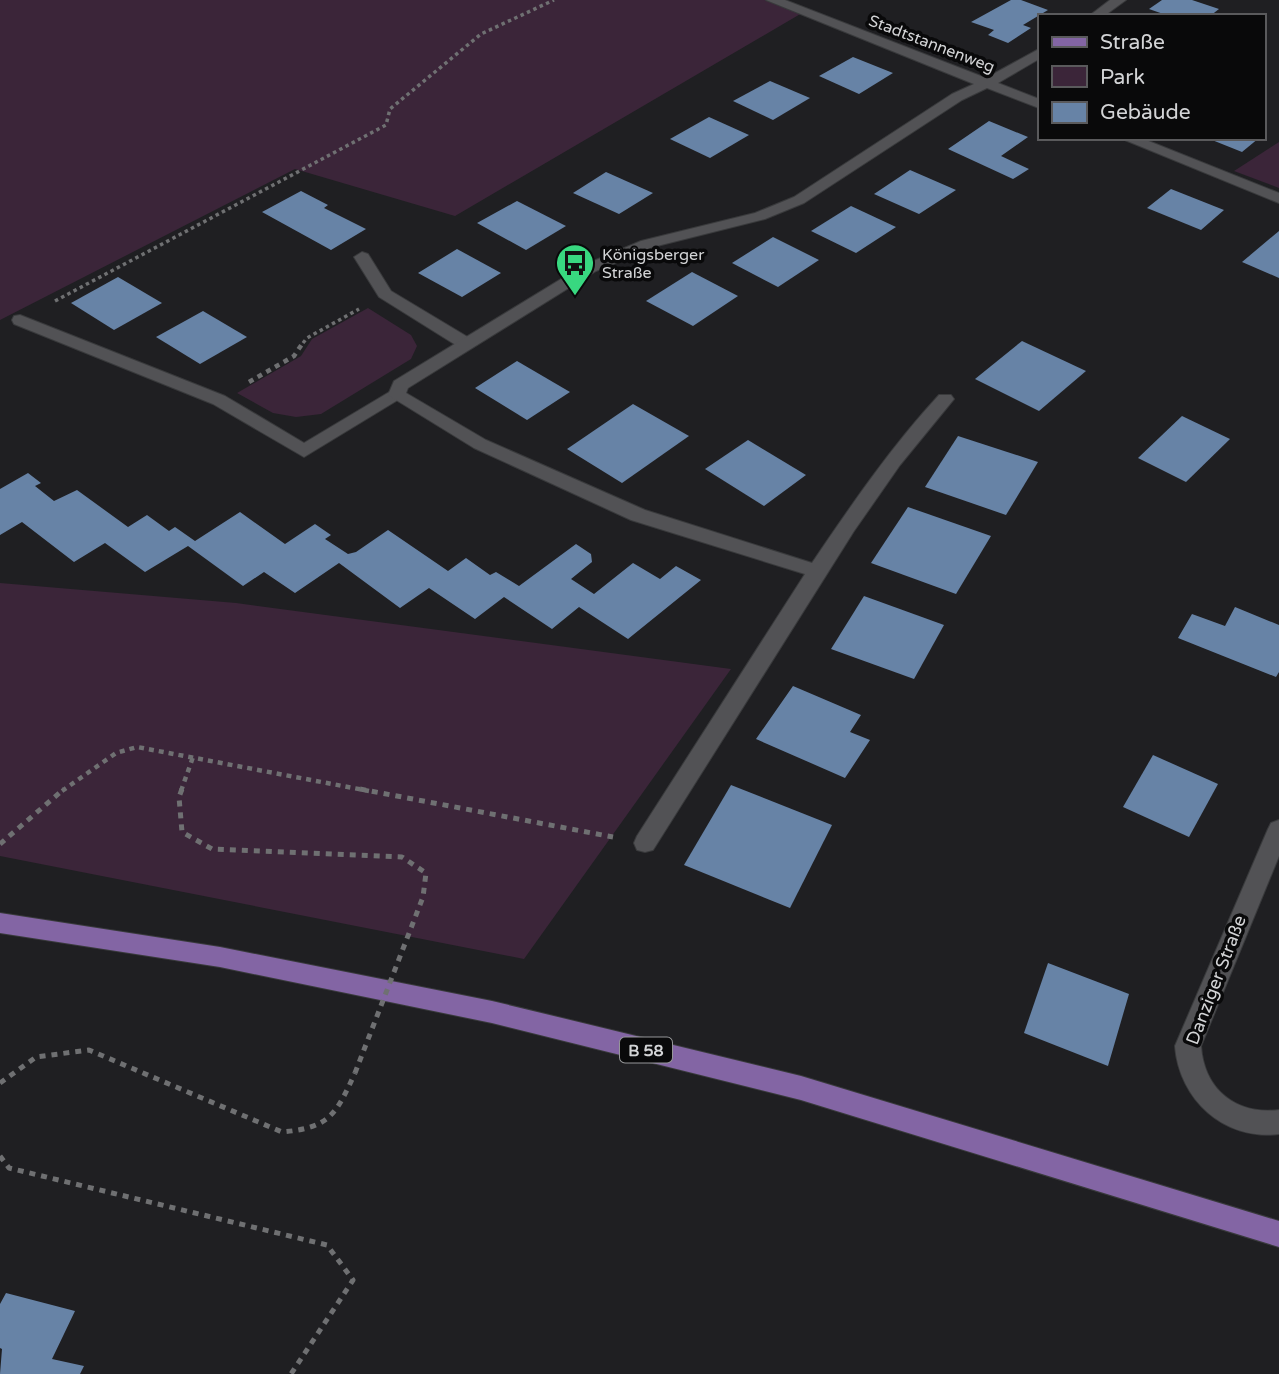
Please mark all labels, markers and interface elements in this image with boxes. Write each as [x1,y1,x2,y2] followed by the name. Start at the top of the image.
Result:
[866,11,997,77] street label: Stadtstannenweg
[1038,14,1265,140] legend
[1100,30,1165,55] text: Straße
[1100,65,1145,90] text: Park
[1100,100,1191,125] text: Gebäude
[554,242,596,297] bus stop icon: Königsberger Straße
[602,245,705,283] place label: Königsberger Straße
[1181,912,1251,1048] street label: Danziger Straße
[620,1038,672,1062] road number: B 58

